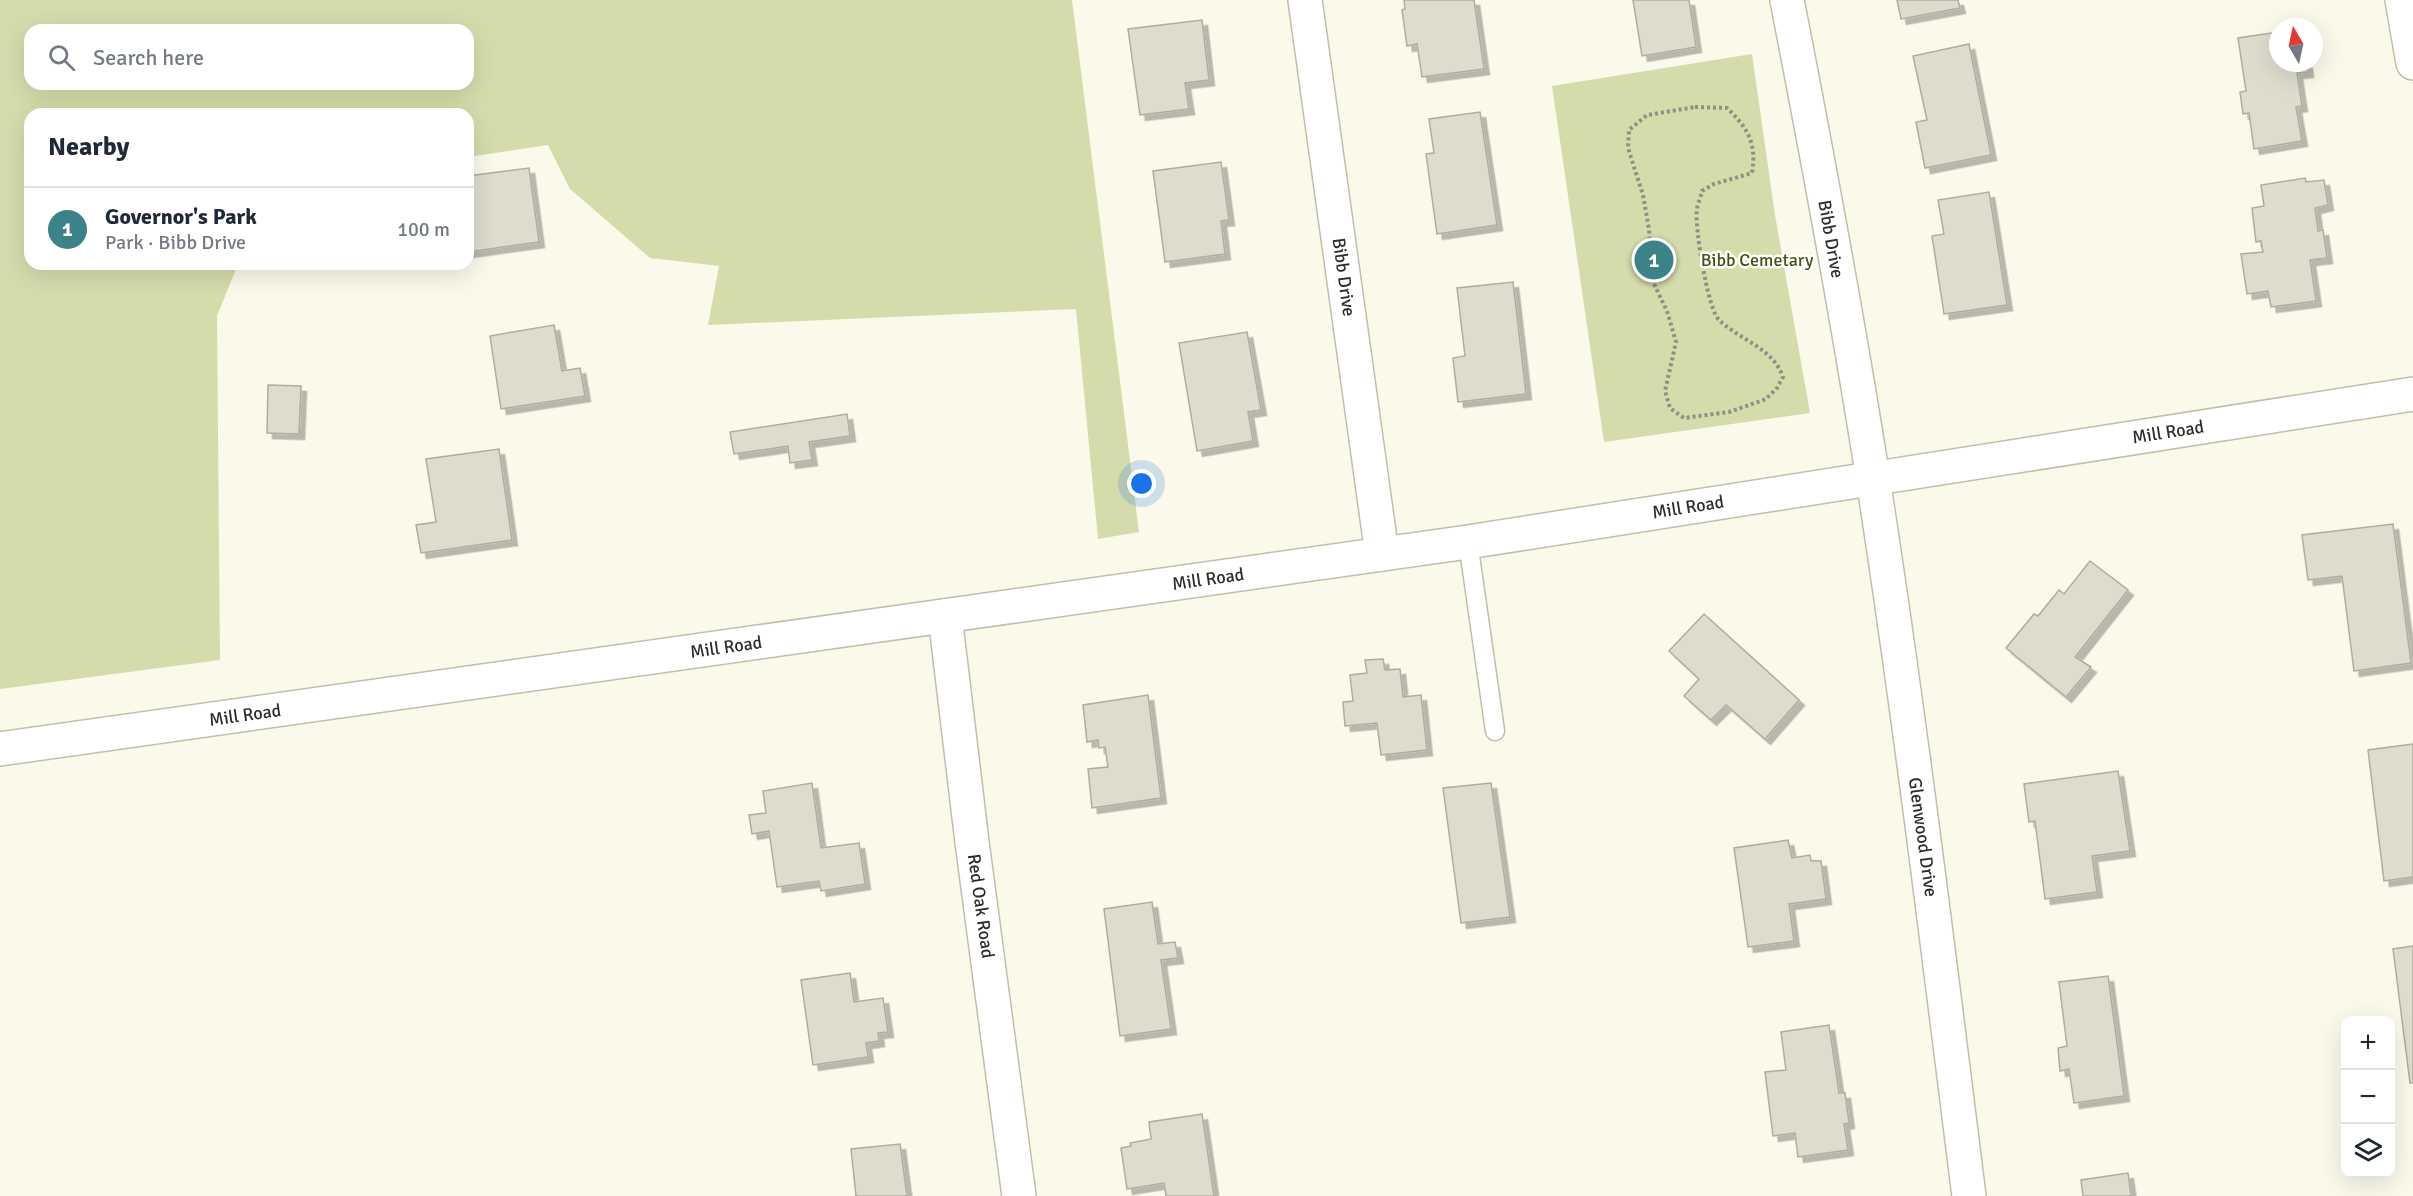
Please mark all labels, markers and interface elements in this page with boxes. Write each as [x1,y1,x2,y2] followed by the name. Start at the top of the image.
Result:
[2269,18,2323,72] north arrow
[24,24,474,90] search box
[45,41,78,74] icon: search
[93,44,204,71] text: Search here
[48,131,129,163] text: Nearby
[1813,198,1849,280] street label: Bibb Drive
[105,203,257,230] text: Governor's Park
[62,217,73,242] text: 1
[397,217,450,242] text: 100 m
[105,230,246,255] text: Park · Bibb Drive
[1328,236,1360,318] street label: Bibb Drive
[1634,238,1674,282] pin: 1
[1701,249,1814,271] park label: Bibb Cemetary
[2131,415,2205,449] street label: Mill Road
[1127,469,1156,498] your location
[1651,490,1725,524] street label: Mill Road
[1171,563,1245,595] street label: Mill Road
[689,631,763,663] street label: Mill Road
[208,699,282,731] street label: Mill Road
[1904,776,1942,898] street label: Glenwood Drive
[963,852,999,960] street label: Red Oak Road
[2341,1016,2395,1178] map controls
[2341,1016,2395,1070] button: +
[2341,1070,2395,1124] button: −
[2341,1124,2395,1178] button: layers

